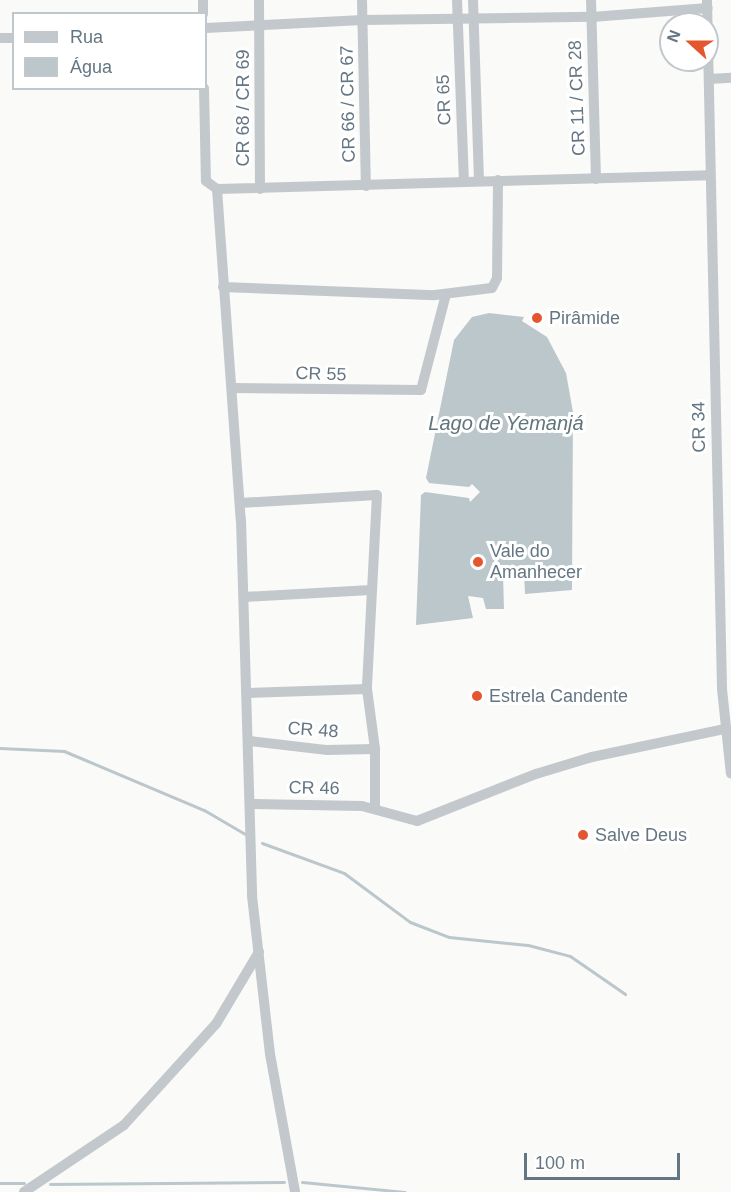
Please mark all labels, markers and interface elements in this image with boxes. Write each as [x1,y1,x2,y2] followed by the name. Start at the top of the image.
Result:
[12,12,207,90] legend
[659,12,719,72] north arrow
[70,27,103,47] text: Rua
[664,28,684,45] text: N
[564,40,590,156] street label: CR 11 / CR 28
[336,45,360,163] street label: CR 66 / CR 67
[232,49,254,167] street label: CR 68 / CR 69
[70,57,112,77] text: Água
[432,74,456,126] street label: CR 65
[549,307,620,329] place label: Pirâmide
[530,311,544,325] marker: Pirâmide
[295,362,347,386] street label: CR 55
[688,401,710,453] street label: CR 34
[428,411,584,435] water label: Lago de Yemanjá
[490,541,582,584] place label: Vale do Amanhecer
[471,555,485,569] marker: Vale do Amanhecer
[489,685,628,707] place label: Estrela Candente
[470,689,484,703] marker: Estrela Candente
[287,717,339,743] street label: CR 48
[288,777,340,799] street label: CR 46
[595,824,687,846] place label: Salve Deus
[576,828,590,842] marker: Salve Deus
[527,1141,683,1179] scale bar
[535,1153,585,1173] text: 100 m

